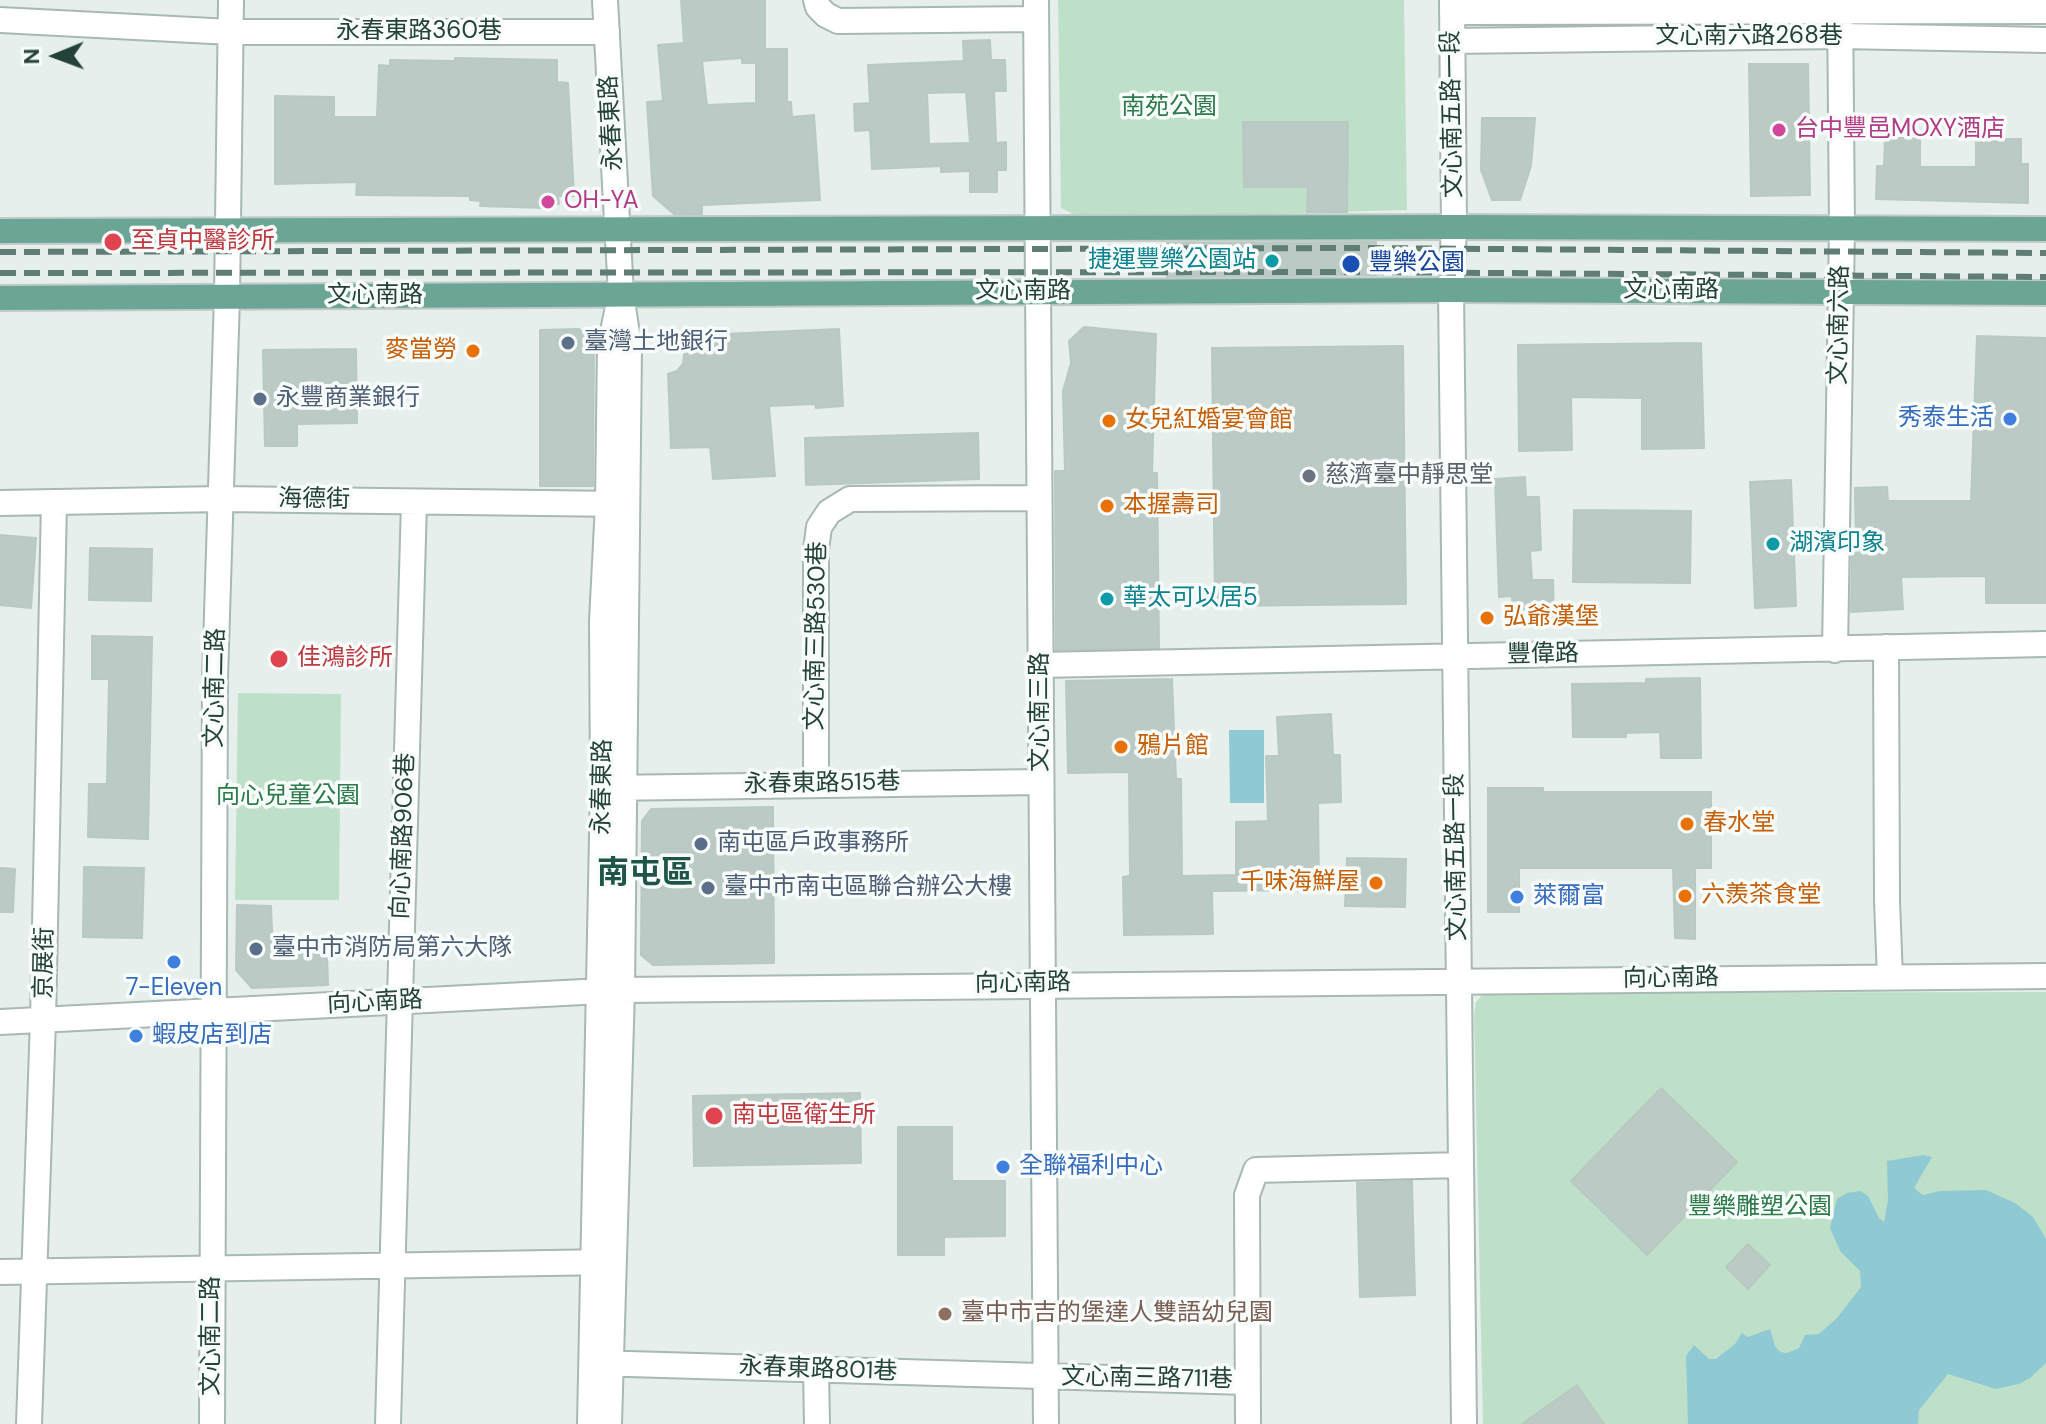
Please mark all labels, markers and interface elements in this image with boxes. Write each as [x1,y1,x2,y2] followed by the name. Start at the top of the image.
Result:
[16,16,96,96] north arrow
[336,18,502,46] street label: 永春東路360巷
[1655,23,1843,51] street label: 文心南六路268巷
[1437,30,1469,198] street label: 文心南五路一段
[17,48,46,65] text: N
[595,74,629,172] street label: 永春東路
[1121,94,1217,122] park label: 南苑公園
[1795,116,2005,144] place label: 台中豐邑MOXY酒店
[1770,121,1788,139] marker: 台中豐邑MOXY酒店
[564,188,639,216] place label: OH-YA
[539,193,557,211] marker: OH-YA
[131,228,275,256] place label: 至貞中醫診所
[102,231,124,253] marker: 至貞中醫診所
[1088,247,1256,275] place label: 捷運豐樂公園站
[1369,250,1465,278] place label: 豐樂公園
[1263,252,1281,270] marker: 捷運豐樂公園站
[1340,253,1362,275] marker: 豐樂公園
[1825,265,1855,385] street label: 文心南六路
[1623,277,1719,305] street label: 文心南路
[975,278,1071,306] street label: 文心南路
[327,282,423,310] street label: 文心南路
[584,329,728,357] place label: 臺灣土地銀行
[559,334,577,352] marker: 臺灣土地銀行
[385,337,457,365] place label: 麥當勞
[464,342,482,360] marker: 麥當勞
[276,385,420,413] place label: 永豐商業銀行
[251,390,269,408] marker: 永豐商業銀行
[1898,405,1994,433] place label: 秀泰生活
[1125,407,1293,435] place label: 女兒紅婚宴會館
[2001,410,2019,428] marker: 秀泰生活
[1100,412,1118,430] marker: 女兒紅婚宴會館
[1325,462,1493,490] place label: 慈濟臺中靜思堂
[1300,467,1318,485] marker: 慈濟臺中靜思堂
[278,485,350,515] street label: 海德街
[1123,492,1219,520] place label: 本握壽司
[1098,497,1116,515] marker: 本握壽司
[1789,530,1885,558] place label: 湖濱印象
[1764,535,1782,553] marker: 湖濱印象
[801,541,833,731] street label: 文心南三路530巷
[1123,585,1258,613] place label: 華太可以居5
[1098,590,1116,608] marker: 華太可以居5
[1503,604,1599,632] place label: 弘爺漢堡
[1478,609,1496,627] marker: 弘爺漢堡
[201,628,231,748] street label: 文心南二路
[1507,640,1579,670] street label: 豐偉路
[297,645,393,673] place label: 佳鴻診所
[268,648,290,670] marker: 佳鴻診所
[1027,652,1055,772] street label: 文心南三路
[1137,733,1209,761] place label: 鴉片館
[1112,738,1130,756] marker: 鴉片館
[588,739,618,835] street label: 永春東路
[387,752,421,920] street label: 向心南路906巷
[743,768,901,800] street label: 永春東路515巷
[1441,773,1473,941] street label: 文心南五路一段
[216,783,360,811] park label: 向心兒童公園
[1703,810,1775,838] place label: 春水堂
[1678,815,1696,833] marker: 春水堂
[717,830,909,858] place label: 南屯區戶政事務所
[692,835,710,853] marker: 南屯區戶政事務所
[597,856,693,894] district label: 南屯區
[1240,869,1360,897] place label: 千味海鮮屋
[724,874,1012,902] place label: 臺中市南屯區聯合辦公大樓
[1367,874,1385,892] marker: 千味海鮮屋
[699,879,717,897] marker: 臺中市南屯區聯合辦公大樓
[1701,882,1821,910] place label: 六羨茶食堂
[1533,883,1605,911] place label: 萊爾富
[1676,887,1694,905] marker: 六羨茶食堂
[1508,888,1526,906] marker: 萊爾富
[30,927,60,999] street label: 京展街
[272,935,512,963] place label: 臺中市消防局第六大隊
[247,940,265,958] marker: 臺中市消防局第六大隊
[165,953,183,971] marker: 7-Eleven
[1623,964,1719,994] street label: 向心南路
[975,969,1071,999] street label: 向心南路
[126,975,222,1003] place label: 7-Eleven
[326,986,424,1020] street label: 向心南路
[152,1022,272,1050] place label: 蝦皮店到店
[127,1027,145,1045] marker: 蝦皮店到店
[732,1102,876,1130] place label: 南屯區衛生所
[703,1105,725,1127] marker: 南屯區衛生所
[1019,1153,1163,1181] place label: 全聯福利中心
[994,1158,1012,1176] marker: 全聯福利中心
[1688,1194,1832,1222] park label: 豐樂雕塑公園
[198,1276,226,1396] street label: 文心南二路
[961,1300,1273,1328] place label: 臺中市吉的堡達人雙語幼兒園
[936,1305,954,1323] marker: 臺中市吉的堡達人雙語幼兒園
[738,1353,898,1387] street label: 永春東路801巷
[1061,1363,1233,1395] street label: 文心南三路711巷

